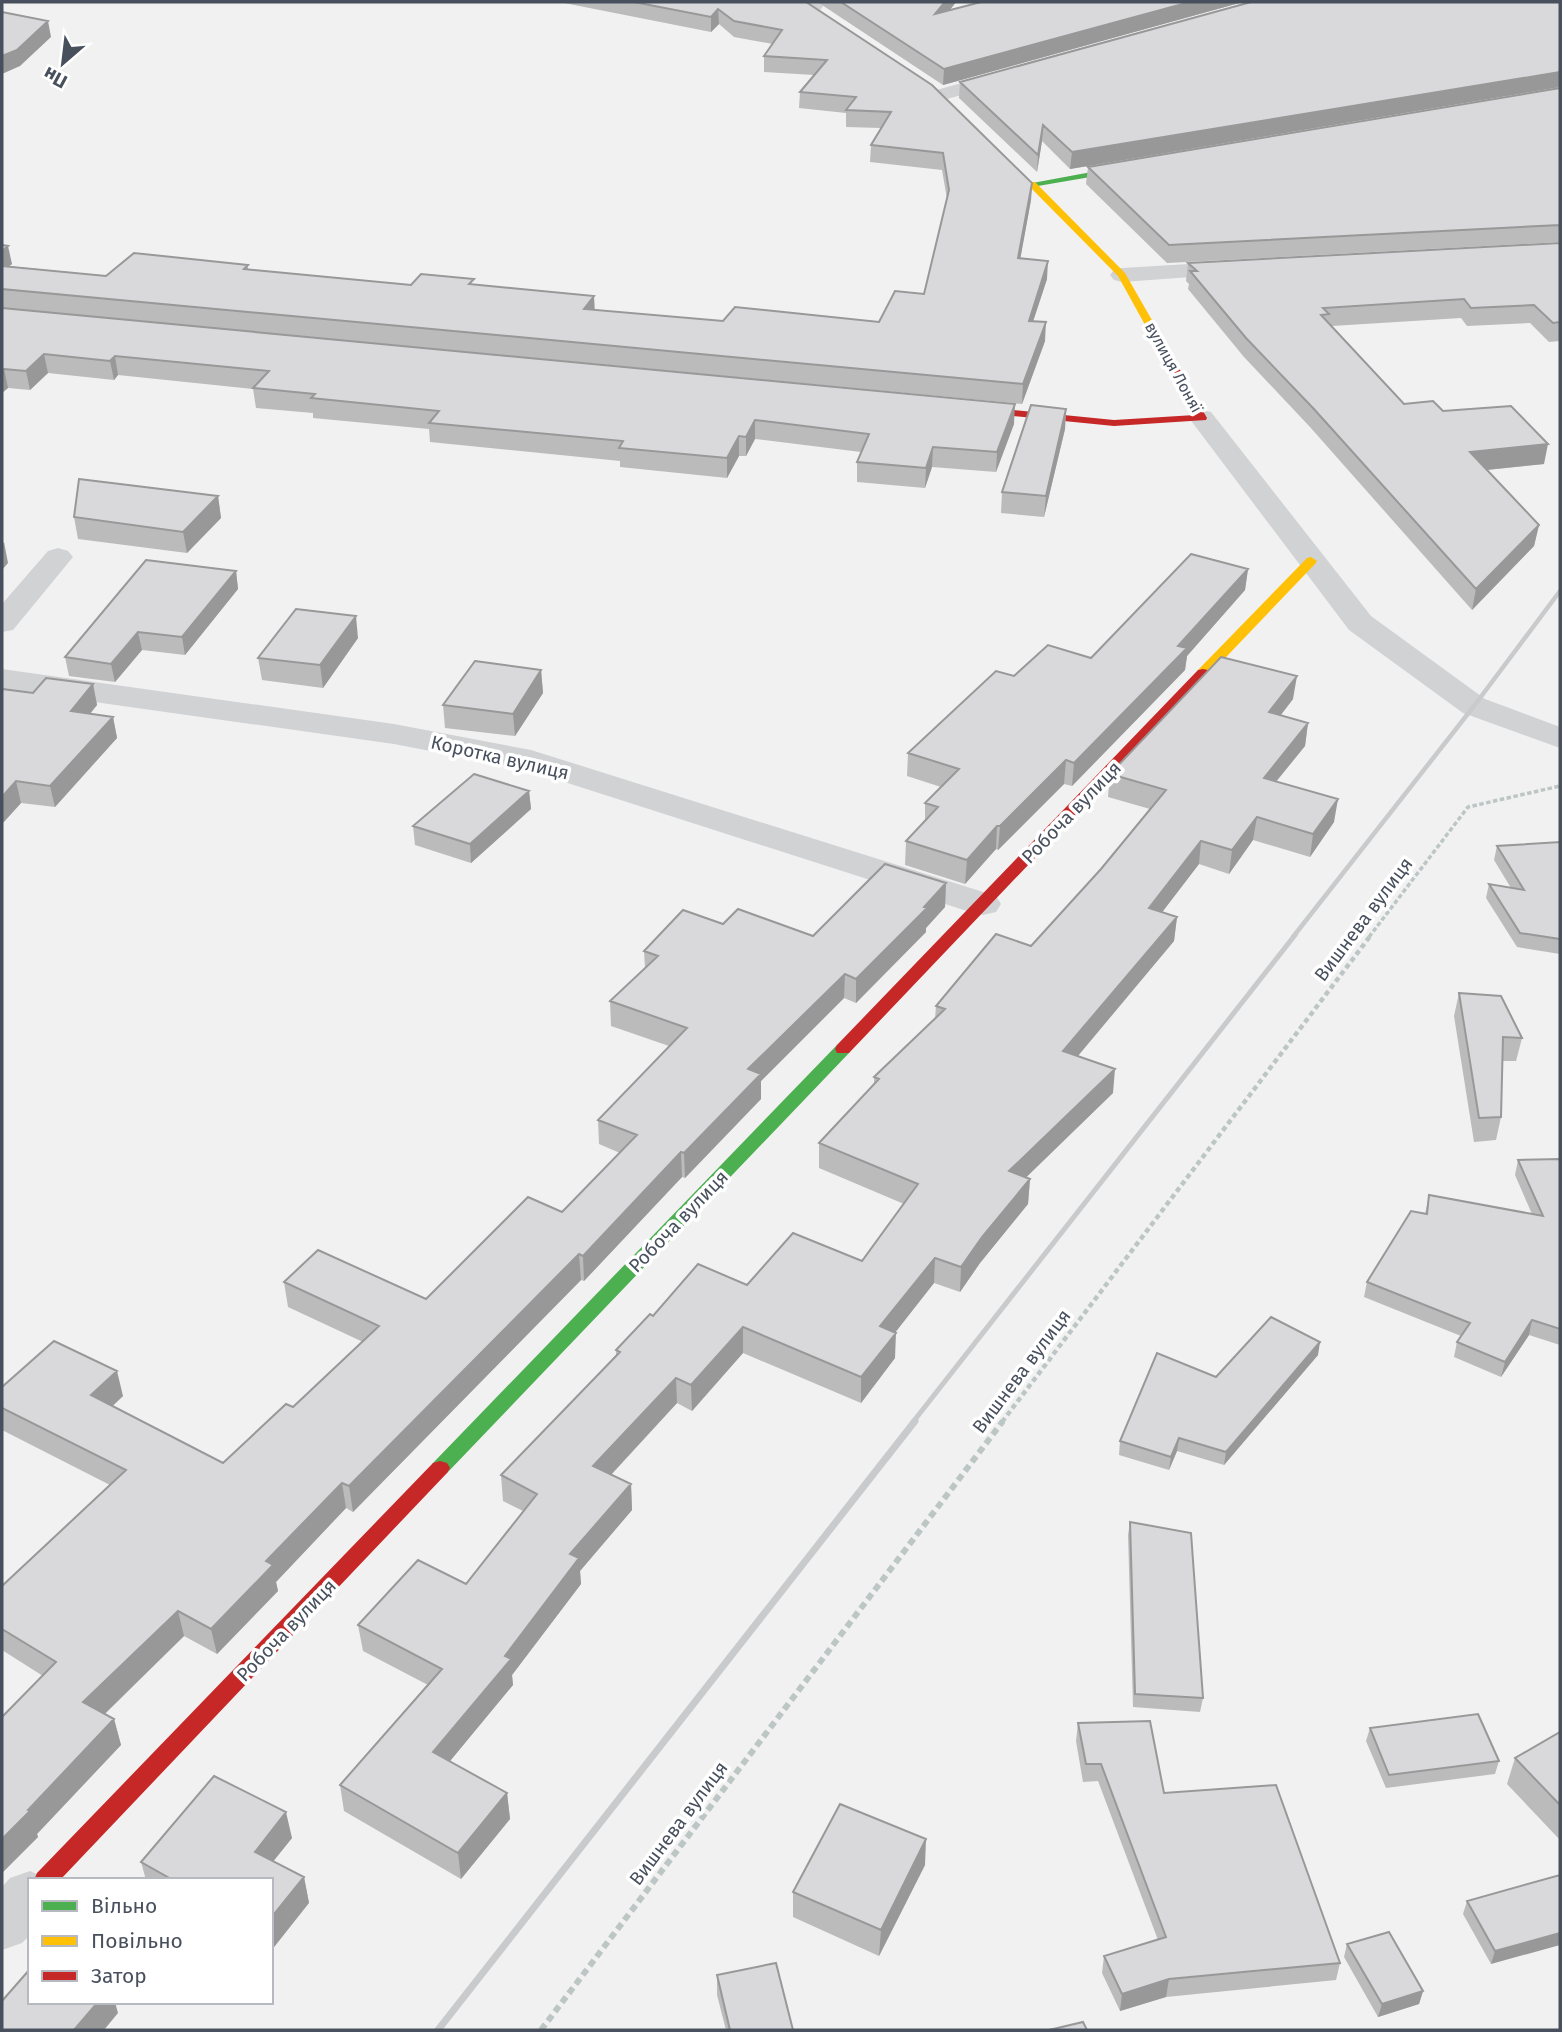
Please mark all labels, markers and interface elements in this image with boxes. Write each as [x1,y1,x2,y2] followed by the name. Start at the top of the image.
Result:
[28,28,98,98] north arrow
[39,62,71,93] text: Пн
[1141,319,1206,416] street label: вулиця Лоняї
[429,730,571,785] street label: Коротка вулиця
[1017,757,1126,868] street label: Робоча вулиця
[1309,853,1417,986] street label: Вишнева вулиця
[624,1166,733,1277] street label: Робоча вулиця
[967,1305,1075,1438] street label: Вишнева вулиця
[232,1575,341,1686] street label: Робоча вулиця
[624,1757,732,1890] street label: Вишнева вулиця
[28,1878,273,2004] legend
[91,1893,157,1919] text: Вільно
[91,1928,183,1954] text: Повільно
[91,1963,147,1989] text: Затор

